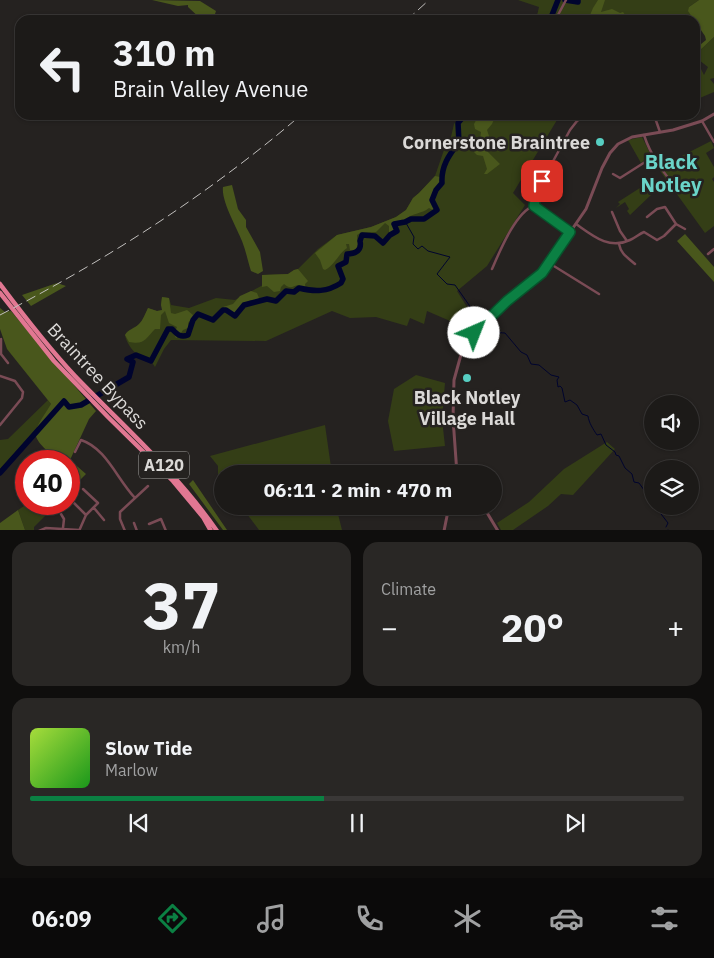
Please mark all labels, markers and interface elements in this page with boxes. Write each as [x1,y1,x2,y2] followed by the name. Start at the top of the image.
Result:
[113,30,216,76] text: 310 m
[30,35,95,100] icon: left
[113,74,308,103] text: Brain Valley Avenue
[402,131,590,154] place label: Cornerstone Braintree
[594,136,606,148] marker: Cornerstone Braintree
[640,148,702,198] district label: Black Notley
[521,160,563,202] pin
[528,167,556,195] icon: arrive
[447,306,499,358] position arrow
[43,318,153,434] street label: Braintree Bypass
[461,372,473,384] marker: Black Notley Village Hall
[414,386,521,430] place label: Black Notley Village Hall
[644,395,699,515] map controls
[644,395,699,450] button: sound
[15,450,80,515] speed limit sign: 40
[139,452,189,478] road number: A120
[644,460,699,515] button: layers
[264,478,452,502] text: 06:11 · 2 min · 470 m
[142,562,221,647] text: 37
[381,579,436,599] text: Climate
[501,603,564,652] text: 20°
[381,609,398,646] text: −
[667,609,684,646] text: +
[163,637,200,657] text: km/h
[105,736,192,760] text: Slow Tide
[105,760,158,780] text: Marlow
[125,809,153,837] icon: previous
[343,809,371,837] icon: pause
[561,809,589,837] icon: next
[155,901,190,936] icon: directions
[254,901,289,936] icon: music
[352,901,387,936] icon: phone
[450,901,485,936] icon: climate
[549,901,584,936] icon: car
[647,901,682,936] icon: filters
[32,904,92,933] text: 06:09

